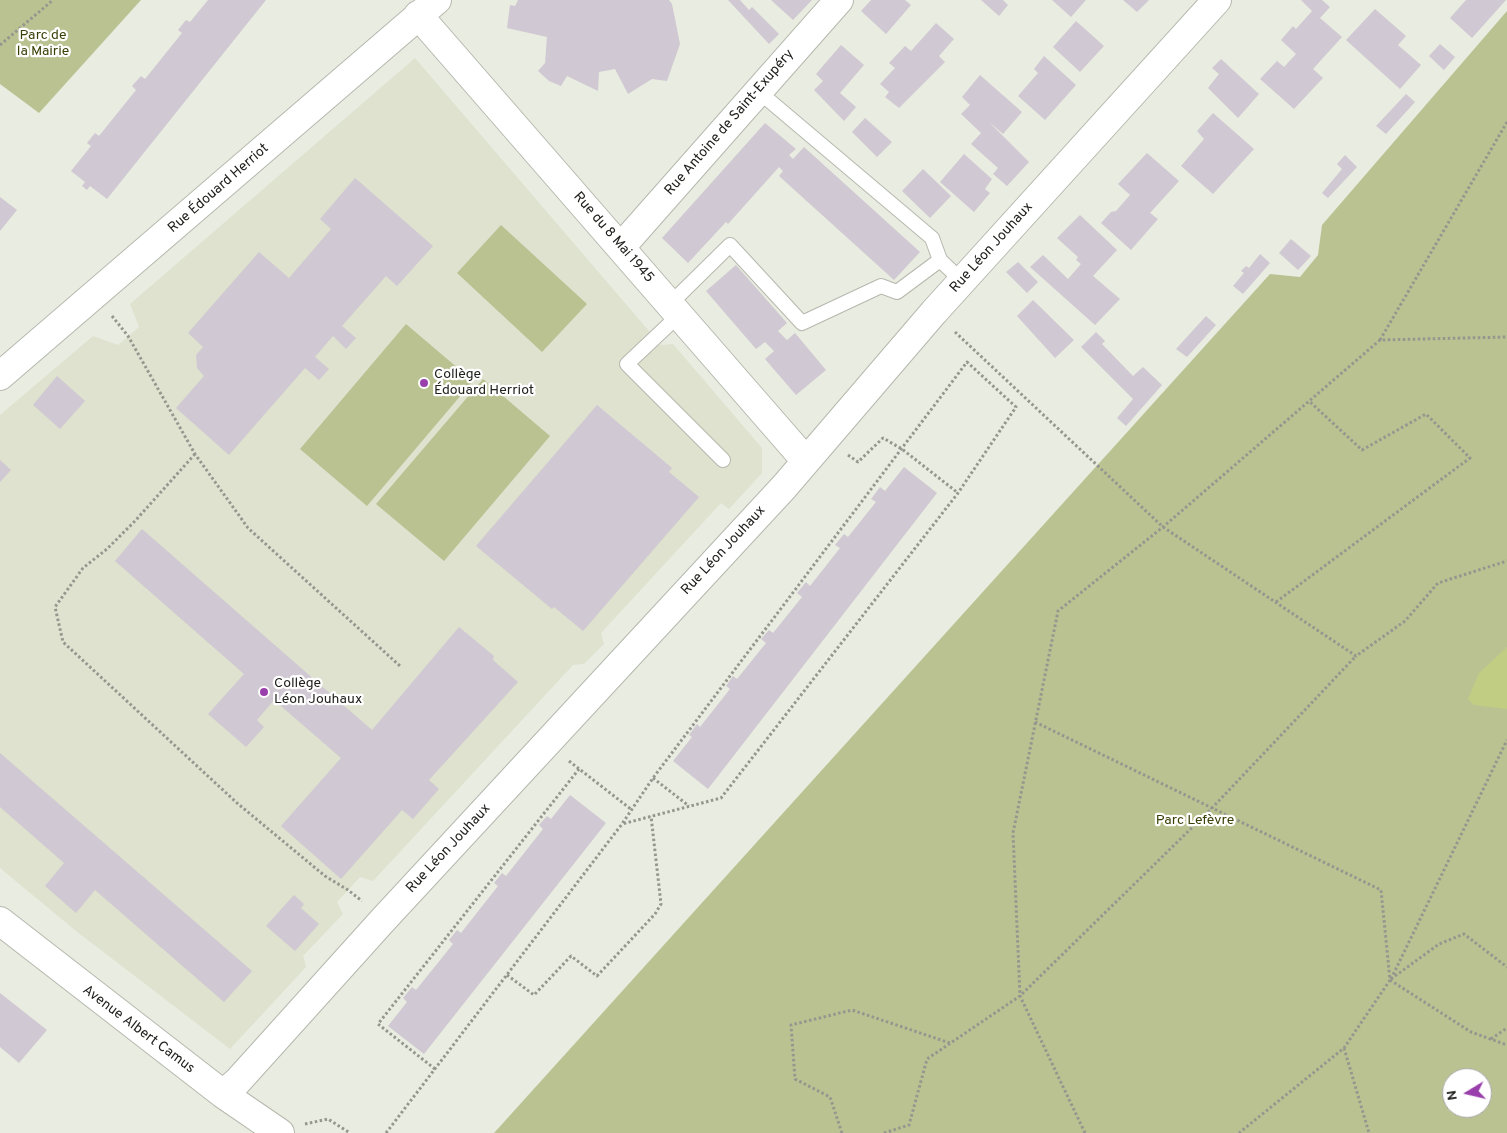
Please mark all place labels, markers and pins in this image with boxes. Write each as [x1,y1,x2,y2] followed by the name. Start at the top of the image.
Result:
[434,367,534,400] place label: Collège Édouard Herriot
[418,377,430,389] marker: Collège Édouard Herriot
[274,676,362,709] place label: Collège Léon Jouhaux
[258,686,270,698] marker: Collège Léon Jouhaux

